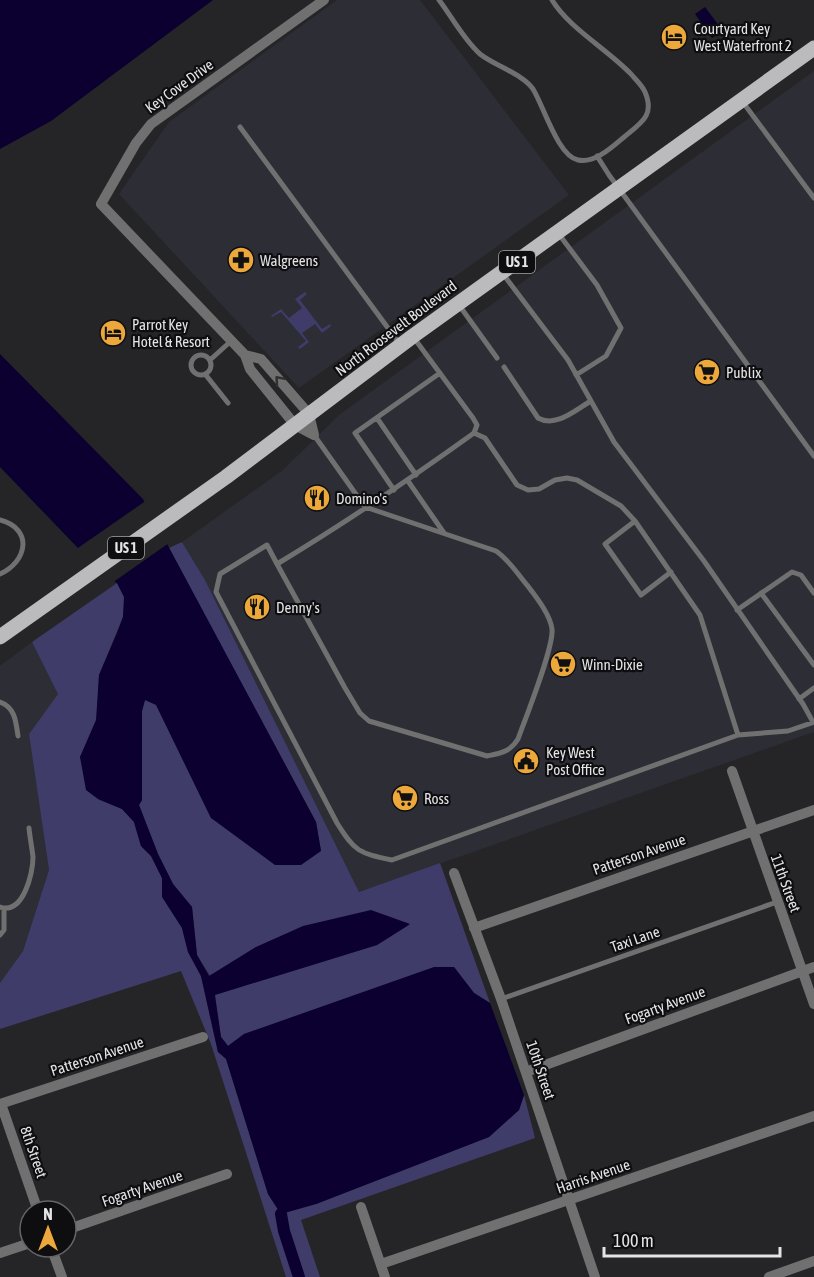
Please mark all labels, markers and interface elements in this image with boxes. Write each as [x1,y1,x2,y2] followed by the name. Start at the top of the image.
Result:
[694,20,792,54] place label: Courtyard Key West Waterfront 2
[659,22,689,52] hotel icon: Courtyard Key West Waterfront 2
[142,56,216,116] street label: Key Cove Drive
[226,245,256,275] pharmacy icon: Walgreens
[499,251,535,273] road number: US 1
[260,252,318,269] place label: Walgreens
[332,277,460,379] street label: North Roosevelt Boulevard
[132,316,210,350] place label: Parrot Key Hotel & Resort
[98,318,128,348] hotel icon: Parrot Key Hotel & Resort
[692,357,722,387] supermarket icon: Publix
[726,364,761,381] place label: Publix
[275,376,286,387] one-way arrow
[302,483,332,513] restaurant icon: Domino's
[336,490,387,507] place label: Domino's
[108,537,144,559] road number: US 1
[242,592,272,622] restaurant icon: Denny's
[276,599,320,616] place label: Denny's
[548,649,578,679] supermarket icon: Winn-Dixie
[582,656,643,673] place label: Winn-Dixie
[546,744,605,778] place label: Key West Post Office
[511,746,541,776] public building icon: Key West Post Office
[390,783,420,813] supermarket icon: Ross
[424,790,449,807] place label: Ross
[590,830,688,878] street label: Patterson Avenue
[768,852,804,914] street label: 11th Street
[608,923,662,955] street label: Taxi Lane
[622,983,708,1027] street label: Fogarty Avenue
[48,1033,146,1079] street label: Patterson Avenue
[523,1039,559,1101] street label: 10th Street
[17,1124,51,1180] street label: 8th Street
[554,1155,632,1197] street label: Harris Avenue
[99,1166,185,1210] street label: Fogarty Avenue
[18,1199,78,1259] north arrow
[43,1205,53,1223] text: N
[604,1220,780,1258] scale bar
[613,1230,654,1251] text: 100 m

